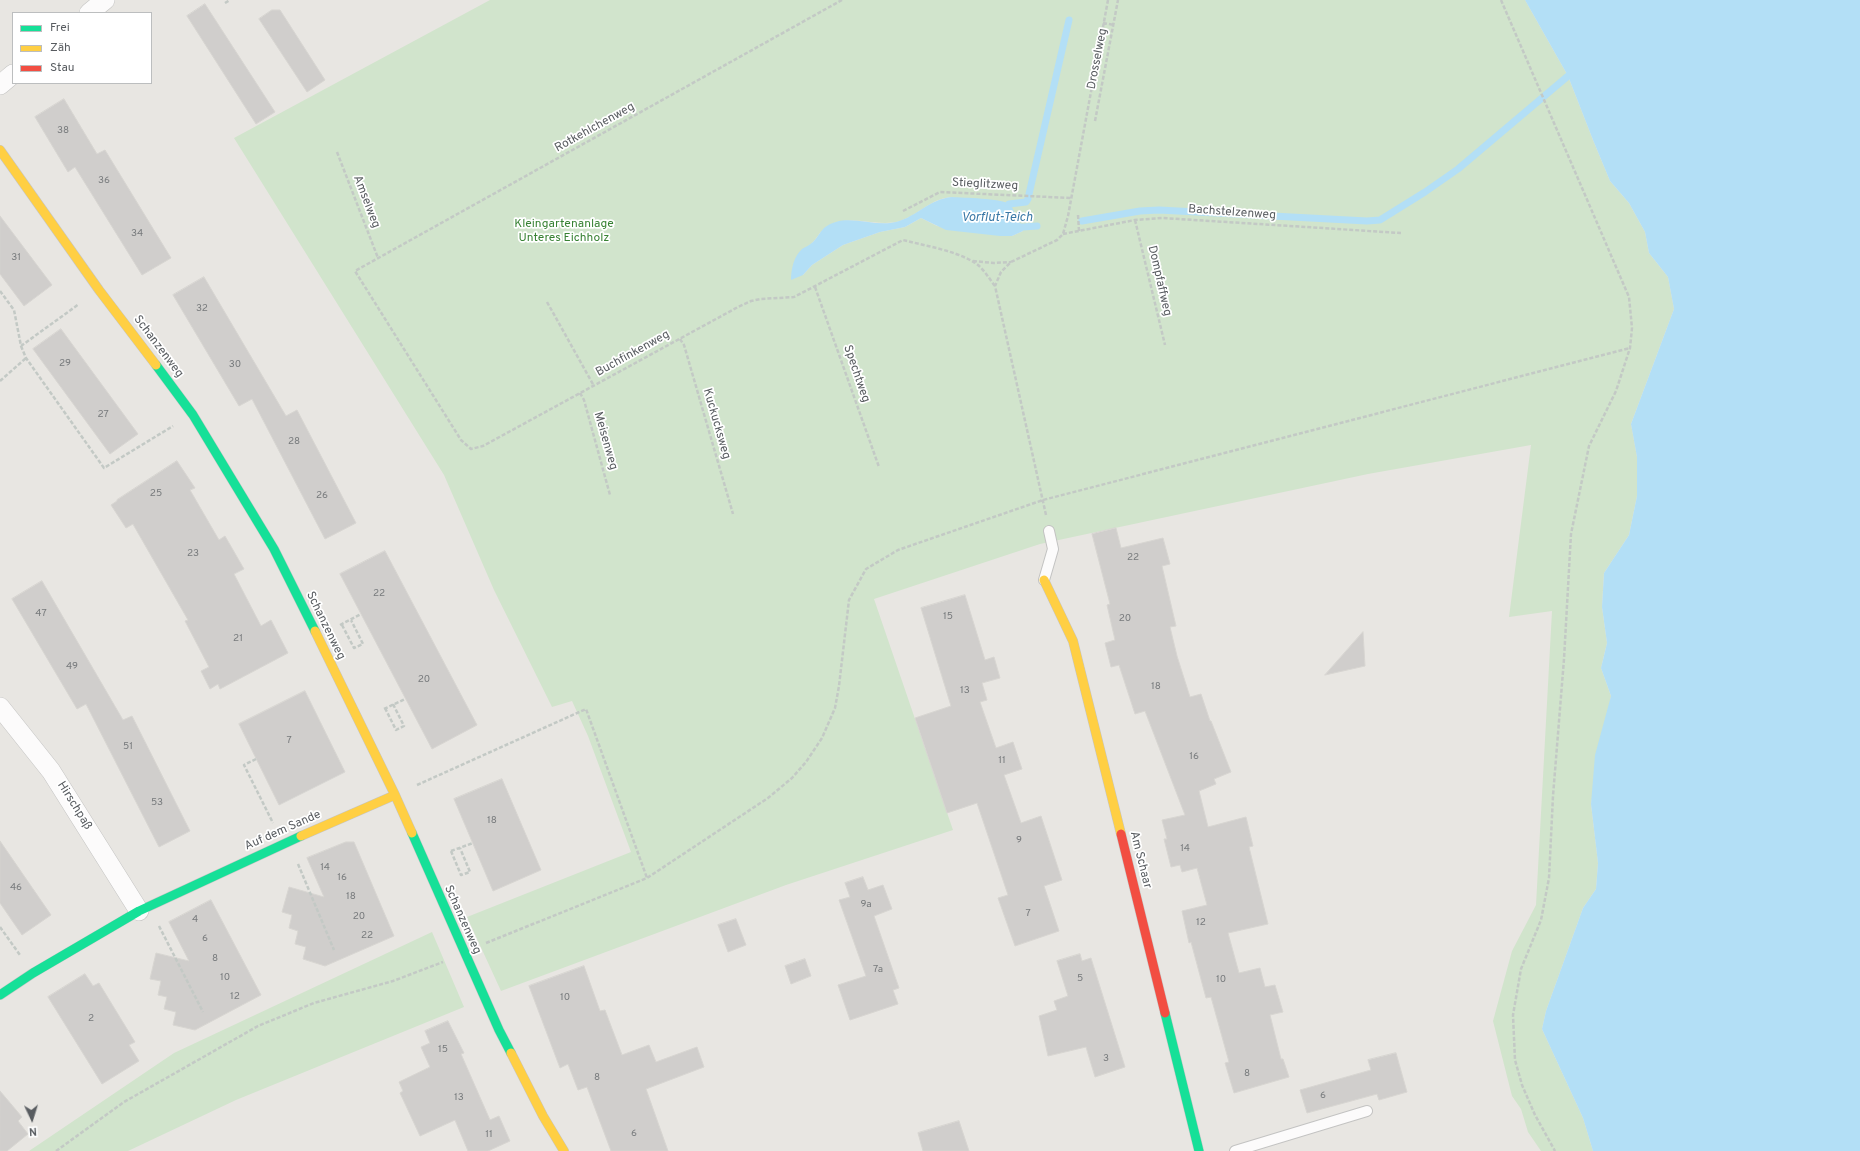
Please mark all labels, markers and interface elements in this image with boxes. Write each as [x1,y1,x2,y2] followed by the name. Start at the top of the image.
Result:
[12,12,152,84] legend
[50,20,70,36] text: Frei
[1085,27,1111,91] street label: Drosselweg
[50,40,71,56] text: Zäh
[50,60,75,76] text: Stau
[553,100,637,156] street label: Rotkehlchenweg
[57,125,69,137] house number: 38
[349,174,383,230] street label: Amselweg
[98,175,110,187] house number: 36
[952,176,1018,194] street label: Stieglitzweg
[1188,203,1276,223] street label: Bachstelzenweg
[961,210,1033,226] water label: Vorflut-Teich
[514,218,614,246] park label: Kleingartenanlage Unteres Eichholz
[131,228,143,240] house number: 34
[1144,244,1174,318] street label: Dompfaffweg
[11,252,21,264] house number: 31
[196,303,208,315] house number: 32
[130,313,186,381] street label: Schanzenweg
[594,328,672,380] street label: Buchfinkenweg
[839,343,873,405] street label: Spechtweg
[59,358,71,370] house number: 29
[229,359,241,371] house number: 30
[699,387,733,461] street label: Kuckucksweg
[97,409,109,421] house number: 27
[590,410,620,472] street label: Meisenweg
[288,436,300,448] house number: 28
[150,488,162,500] house number: 25
[316,490,328,502] house number: 26
[187,548,199,560] house number: 23
[1127,552,1139,564] house number: 22
[373,588,385,600] house number: 22
[302,590,348,662] street label: Schanzenweg
[35,608,47,620] house number: 47
[943,611,953,623] house number: 15
[1119,613,1131,625] house number: 20
[233,633,243,645] house number: 21
[66,661,78,673] house number: 49
[418,674,430,686] house number: 20
[1151,681,1161,693] house number: 18
[960,685,970,697] house number: 13
[286,735,292,747] house number: 7
[123,741,133,753] house number: 51
[1189,751,1199,763] house number: 16
[998,755,1006,767] house number: 11
[53,779,95,833] street label: Hirschpaß
[151,797,163,809] house number: 53
[243,808,323,854] street label: Auf dem Sande
[487,815,497,827] house number: 18
[1126,830,1154,890] street label: Am Schaar
[1016,835,1022,847] house number: 9
[1180,843,1190,855] house number: 14
[320,862,330,874] house number: 14
[337,872,347,884] house number: 16
[10,882,22,894] house number: 46
[440,883,484,957] street label: Schanzenweg
[346,891,356,903] house number: 18
[860,899,872,911] house number: 9a
[1025,908,1031,920] house number: 7
[353,911,365,923] house number: 20
[192,914,198,926] house number: 4
[1196,917,1206,929] house number: 12
[361,930,373,942] house number: 22
[202,933,208,945] house number: 6
[212,953,218,965] house number: 8
[873,964,883,976] house number: 7a
[220,972,230,984] house number: 10
[1077,973,1083,985] house number: 5
[1216,974,1226,986] house number: 10
[230,991,240,1003] house number: 12
[560,992,570,1004] house number: 10
[88,1013,94,1025] house number: 2
[438,1044,448,1056] house number: 15
[1103,1053,1109,1065] house number: 3
[1244,1068,1250,1080] house number: 8
[594,1072,600,1084] house number: 8
[1320,1090,1326,1102] house number: 6
[454,1092,464,1104] house number: 13
[12,1099,52,1139] north arrow
[28,1124,37,1138] text: N
[631,1128,637,1140] house number: 6
[485,1129,493,1141] house number: 11

